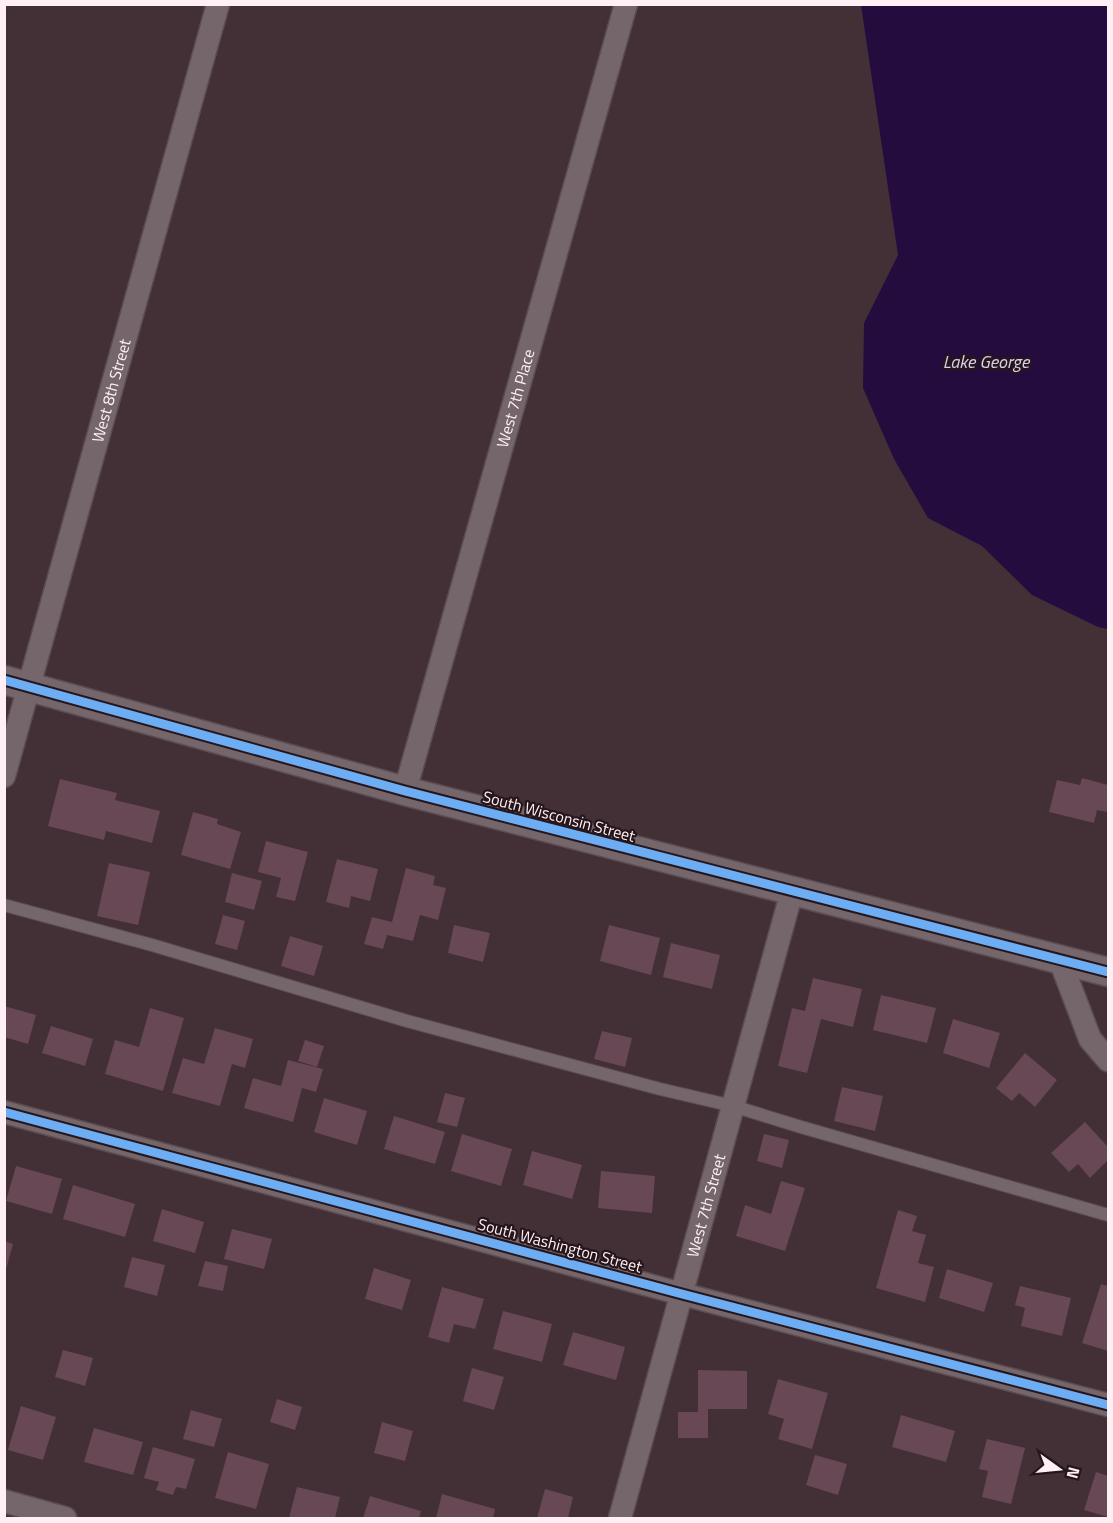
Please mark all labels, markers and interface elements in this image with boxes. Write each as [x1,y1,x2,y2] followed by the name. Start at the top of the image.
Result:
[85,336,137,445] street label: West 8th Street
[490,346,541,450] street label: West 7th Place
[943,348,1031,375] water label: Lake George
[480,784,638,848] street label: South Wisconsin Street
[680,1151,731,1260] street label: West 7th Street
[475,1212,645,1279] street label: South Washington Street
[1029,1439,1089,1499] north arrow
[1060,1464,1087,1481] text: N

